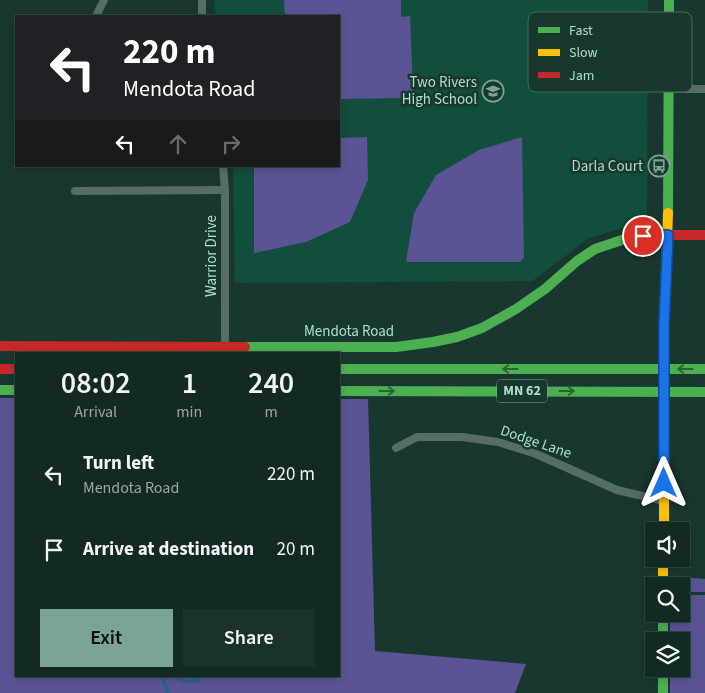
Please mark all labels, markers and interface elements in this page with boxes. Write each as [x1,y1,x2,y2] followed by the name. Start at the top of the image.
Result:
[528,12,692,92] legend
[569,21,593,41] text: Fast
[123,27,215,77] text: 220 m
[40,35,105,100] icon: left
[569,43,598,63] text: Slow
[569,66,594,86] text: Jam
[402,72,477,110] place label: Two Rivers High School
[123,73,255,105] text: Mendota Road
[481,79,505,103] school or university icon: Two Rivers High School
[111,130,139,158] icon: left
[164,130,192,158] icon: ahead
[217,130,245,158] icon: right
[647,154,671,178] bus stop icon: Darla Court
[571,156,643,177] place label: Darla Court
[201,215,222,297] street label: Warrior Drive
[622,215,664,257] pin
[629,222,657,250] icon: arrive
[304,321,394,342] street label: Mendota Road
[61,362,131,405] text: 08:02
[182,362,197,405] text: 1
[248,362,294,405] text: 240
[503,364,519,374] one-way arrow
[677,364,693,374] one-way arrow
[497,380,547,402] road number: MN 62
[379,386,395,396] one-way arrow
[559,386,575,396] one-way arrow
[74,401,117,423] text: Arrival
[176,401,202,423] text: min
[265,401,278,423] text: m
[498,420,574,464] street label: Dodge Lane
[83,450,154,477] text: Turn left
[637,456,689,508] position arrow
[40,461,68,489] icon: left
[267,461,315,488] text: 220 m
[83,477,179,499] text: Mendota Road
[645,522,690,677] map controls
[645,522,690,567] button: sound
[40,536,68,564] icon: arrive
[83,536,254,563] text: Arrive at destination
[277,536,315,563] text: 20 m
[645,577,690,622] button: search
[40,609,173,667] button: Exit
[183,609,315,667] button: Share
[645,632,690,677] button: layers

